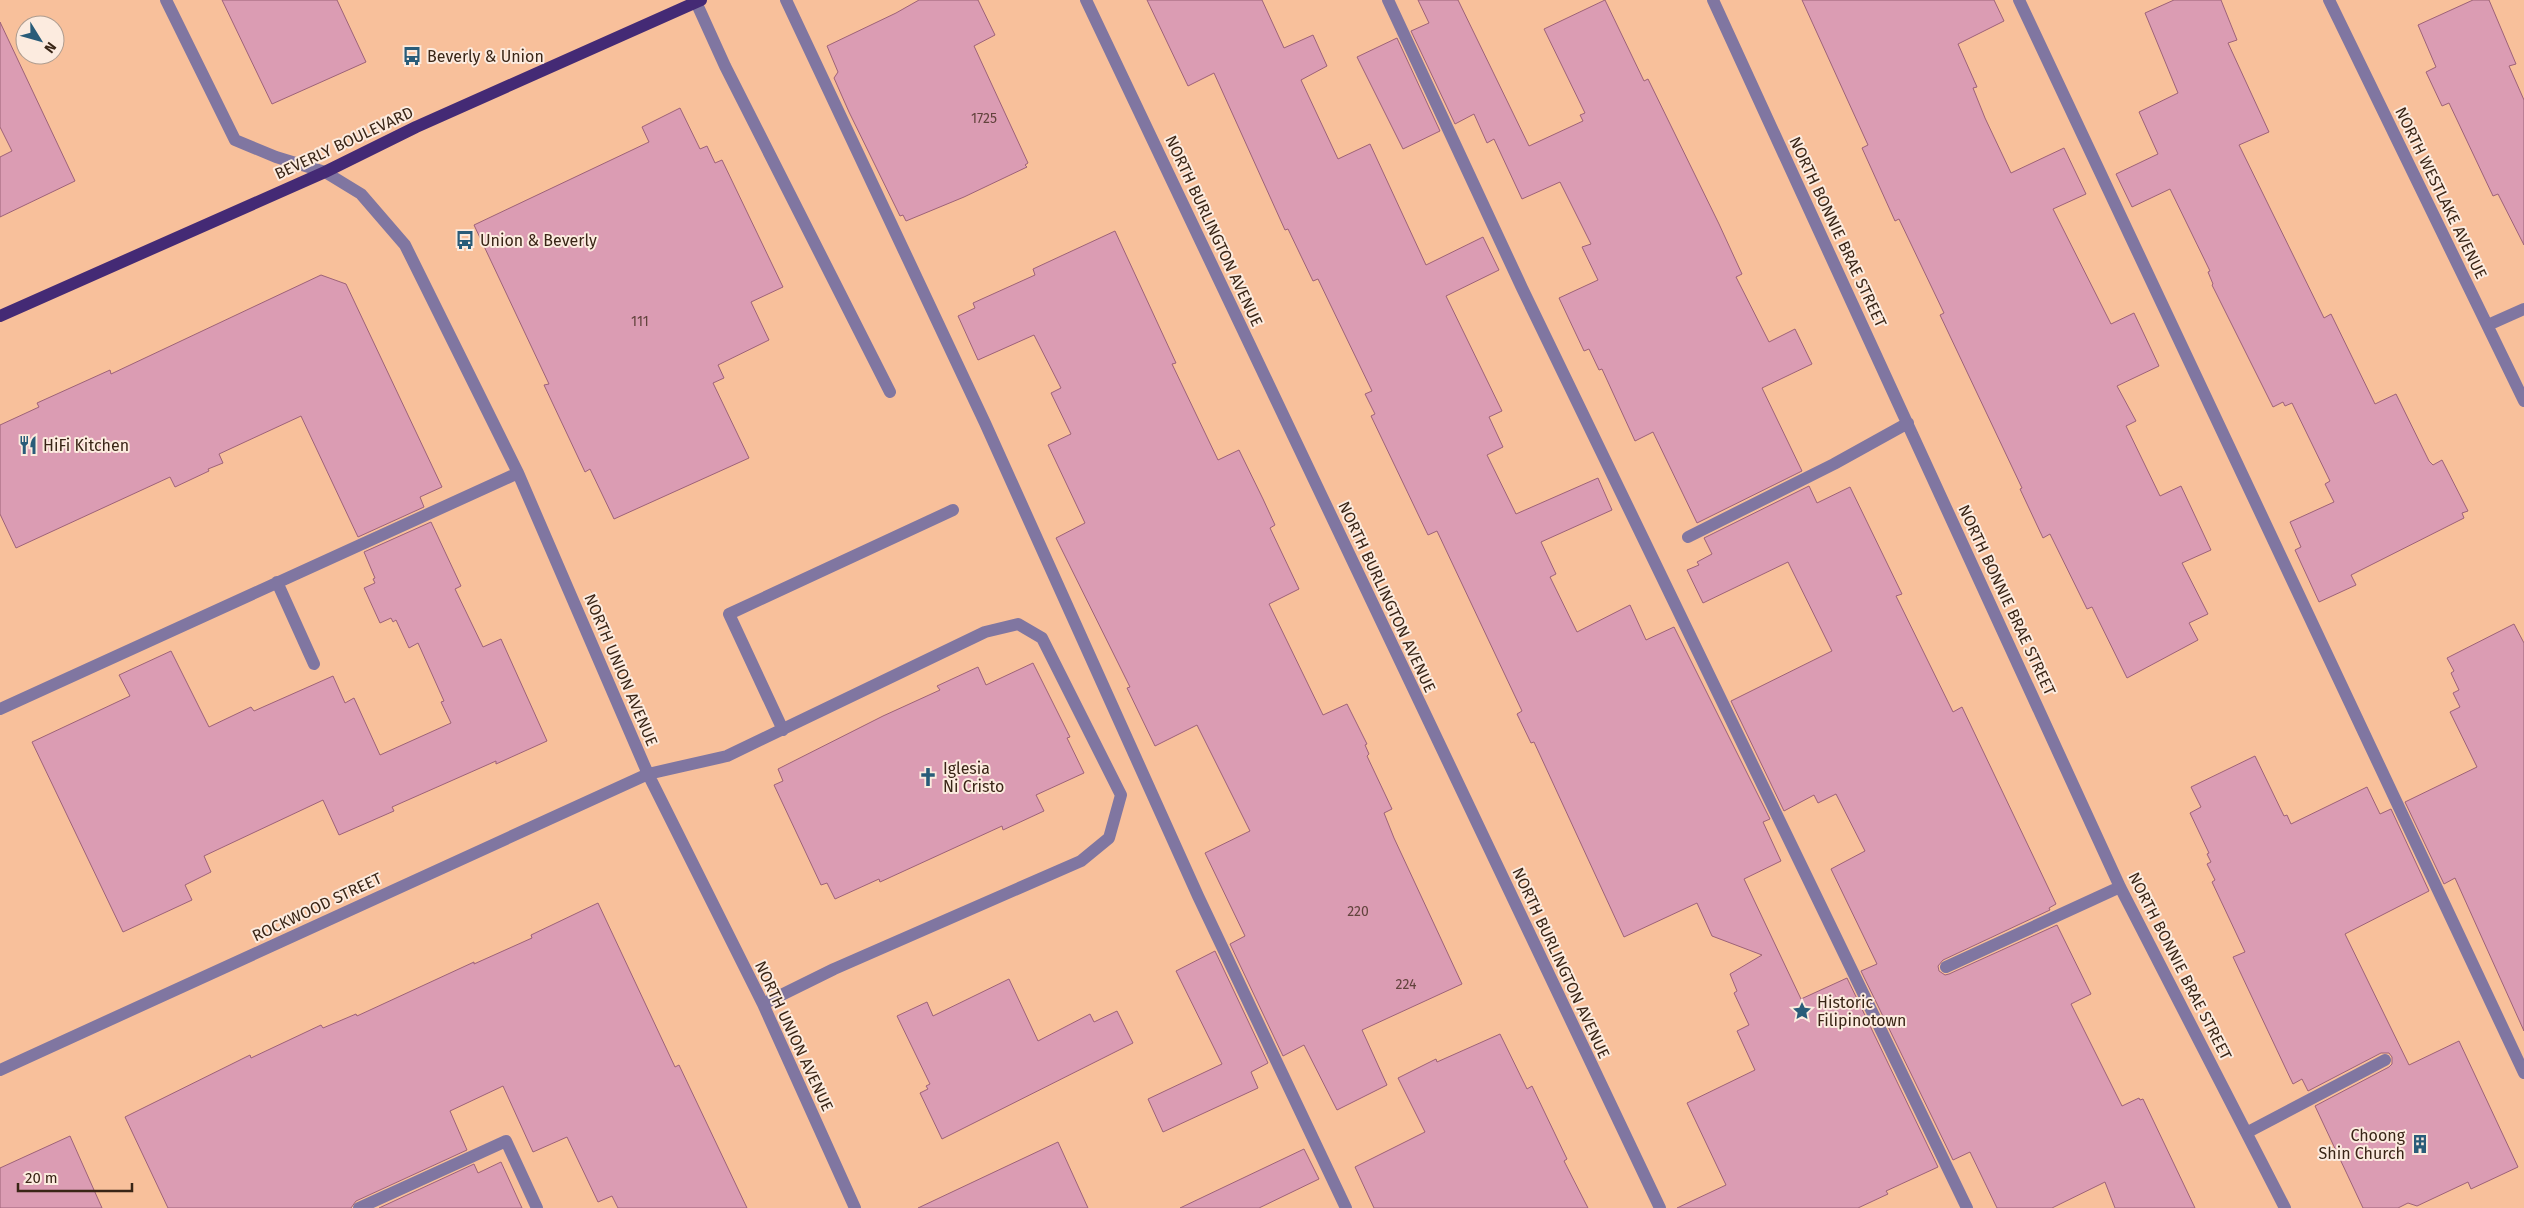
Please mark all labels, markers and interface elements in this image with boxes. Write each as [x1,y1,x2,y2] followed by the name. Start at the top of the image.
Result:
[15,15,65,65] north arrow
[40,39,60,56] text: N
[401,45,423,67] bus stop icon: Beverly & Union
[427,47,544,66] place label: Beverly & Union
[272,103,416,183] street label: BEVERLY BOULEVARD
[2391,104,2491,282] street label: NORTH WESTLAKE AVENUE
[971,110,997,127] house number: 1725
[1161,132,1267,330] street label: NORTH BURLINGTON AVENUE
[1785,134,1891,331] street label: NORTH BONNIE BRAE STREET
[454,229,476,251] bus stop icon: Union & Beverly
[480,231,597,250] place label: Union & Beverly
[631,313,649,330] house number: 111
[17,434,39,456] restaurant icon: HiFi Kitchen
[43,436,129,455] place label: HiFi Kitchen
[1334,498,1440,696] street label: NORTH BURLINGTON AVENUE
[1954,502,2060,699] street label: NORTH BONNIE BRAE STREET
[580,591,662,749] street label: NORTH UNION AVENUE
[943,759,1004,796] place label: Iglesia Ni Cristo
[917,766,939,788] church icon: Iglesia Ni Cristo
[1508,864,1614,1062] street label: NORTH BURLINGTON AVENUE
[249,868,385,945] street label: ROCKWOOD STREET
[2124,869,2236,1064] street label: NORTH BONNIE BRAE STREET
[1347,903,1369,920] house number: 220
[751,958,837,1114] street label: NORTH UNION AVENUE
[1396,976,1417,993] house number: 224
[1817,993,1906,1030] place label: Historic Filipinotown
[1791,1000,1813,1022] place icon: Historic Filipinotown
[2319,1126,2406,1163] place label: Choong Shin Church
[2409,1133,2431,1155] building icon: Choong Shin Church
[18,1160,131,1192] scale bar
[25,1169,58,1187] text: 20 m

